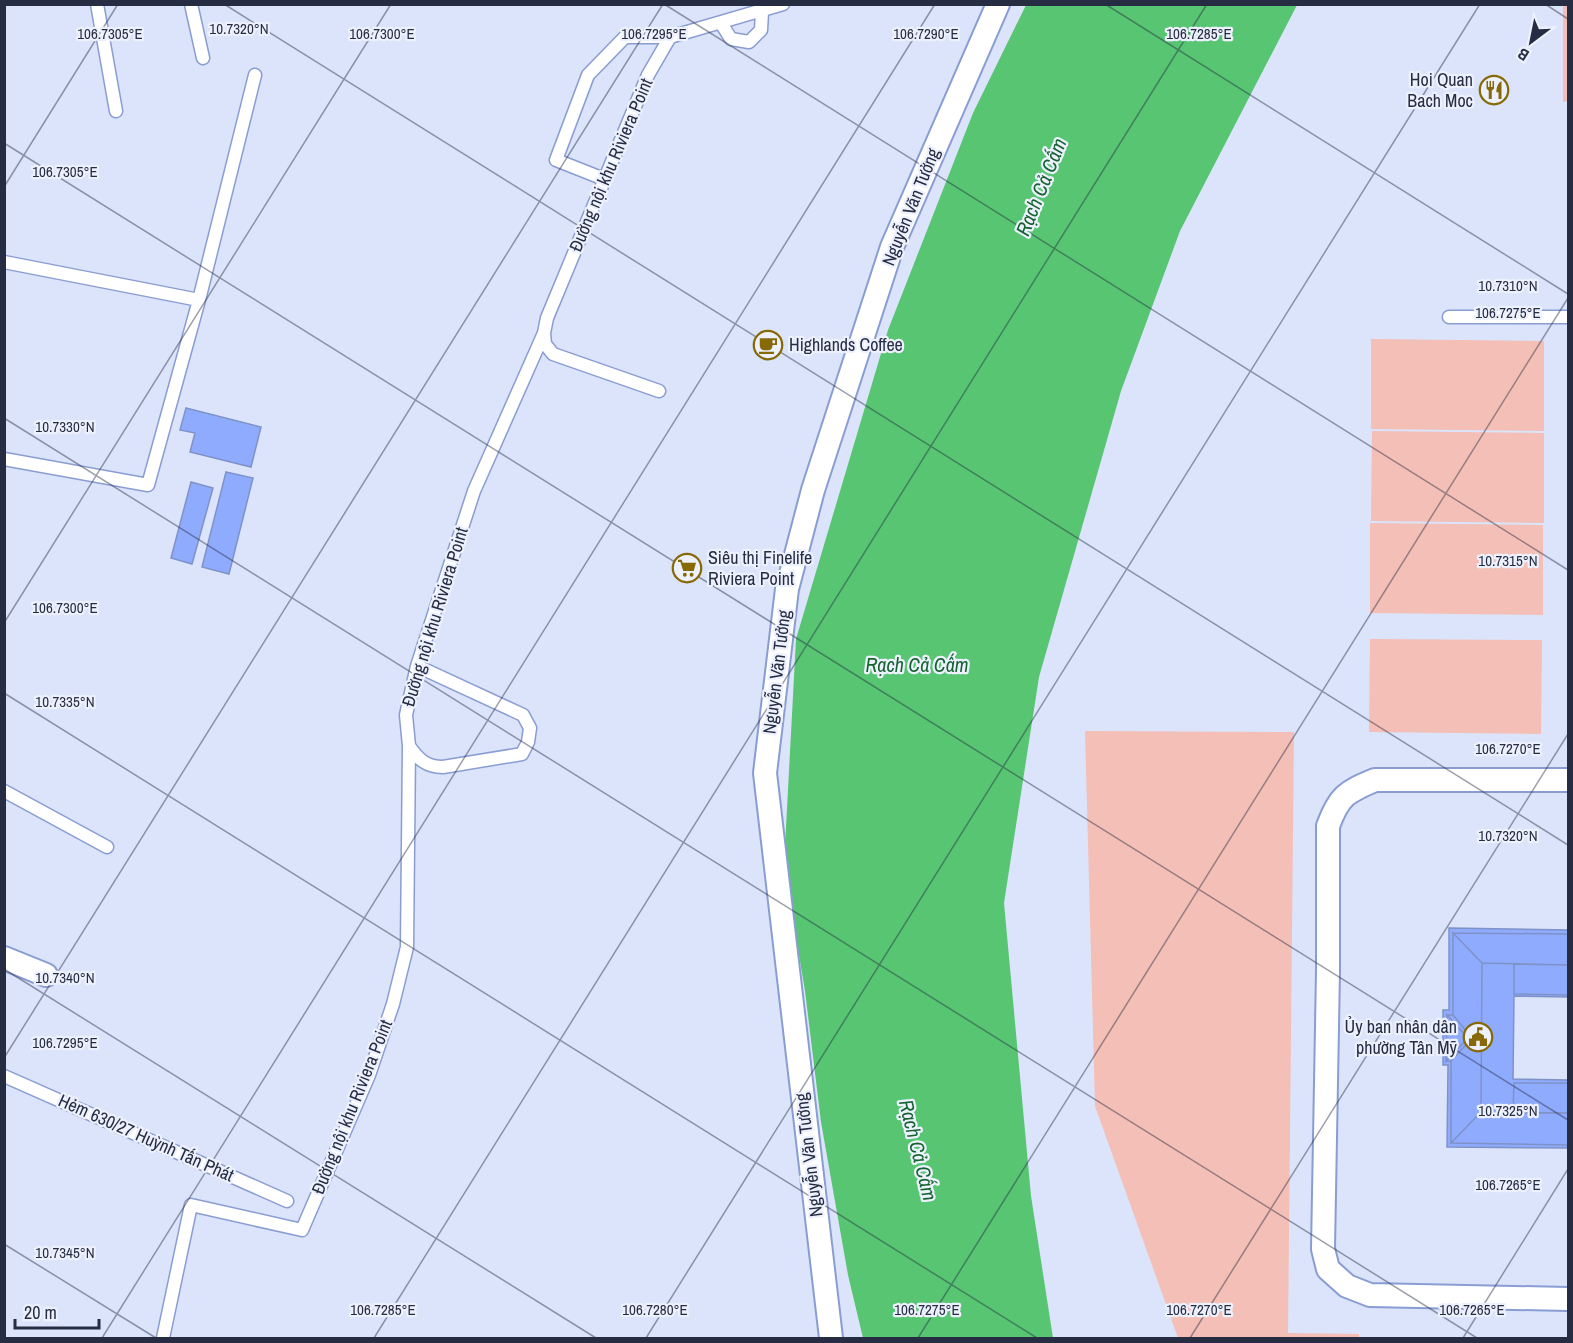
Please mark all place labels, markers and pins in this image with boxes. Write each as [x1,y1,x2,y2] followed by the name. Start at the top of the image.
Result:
[1407,67,1473,113] place label: Hoi Quan Bach Moc
[1478,74,1510,106] restaurant icon: Hoi Quan Bach Moc
[752,329,784,361] cafe icon: Highlands Coffee
[789,332,903,357] place label: Highlands Coffee
[708,545,812,591] place label: Siêu thị Finelife Riviera Point
[671,552,703,584] supermarket icon: Siêu thị Finelife Riviera Point
[1345,1014,1458,1060] place label: Ủy ban nhân dân phường Tân Mỹ
[1462,1021,1494,1053] public building icon: Ủy ban nhân dân phường Tân Mỹ

